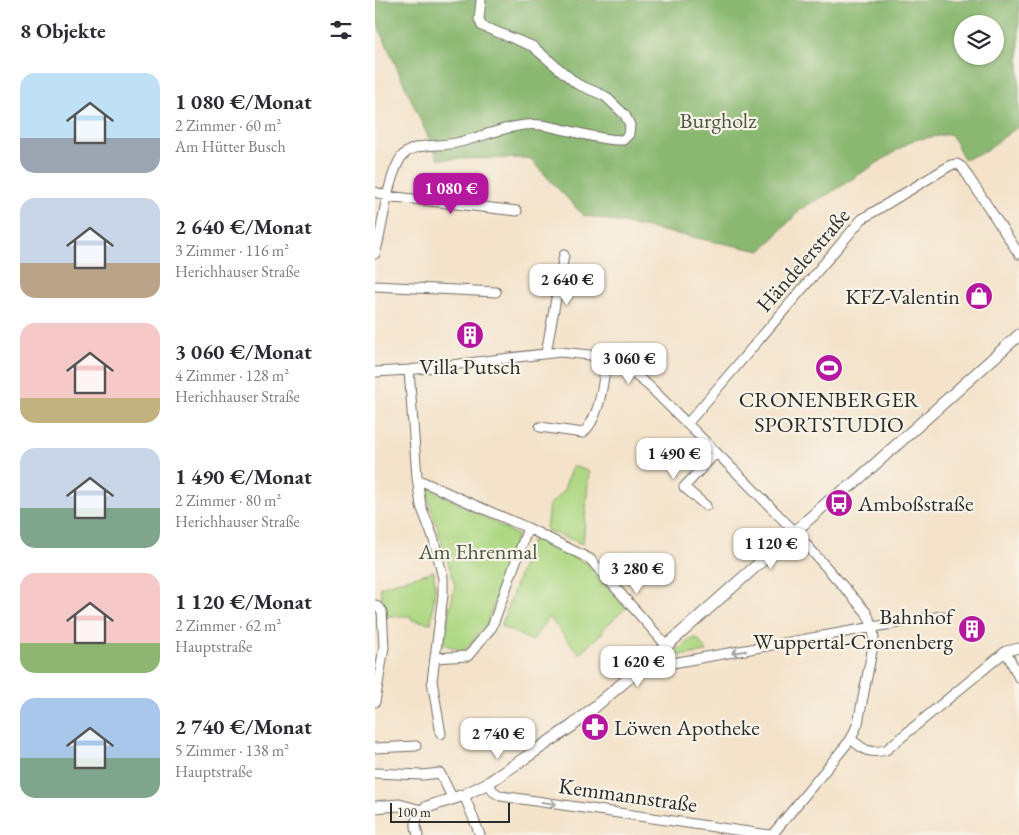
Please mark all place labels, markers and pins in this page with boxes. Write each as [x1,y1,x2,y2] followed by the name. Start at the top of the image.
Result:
[405,172,497,215] pin: 1 080 €
[521,264,613,306] pin: 2 640 €
[964,281,994,311] shop icon: KFZ-Valentin
[845,282,960,311] place label: KFZ-Valentin
[455,320,485,350] building icon: Villa Putsch
[583,342,675,385] pin: 3 060 €
[419,352,521,381] place label: Villa Putsch
[814,353,844,383] sports icon: CRONENBERGER SPORTSTUDIO
[739,385,920,439] place label: CRONENBERGER SPORTSTUDIO
[628,438,720,480] pin: 1 490 €
[824,488,854,518] bus stop icon: Amboßstraße
[857,489,974,518] place label: Amboßstraße
[725,528,817,570] pin: 1 120 €
[591,552,683,595] pin: 3 280 €
[753,602,956,656] place label: Bahnhof Wuppertal-Cronenberg
[957,614,987,644] building icon: Bahnhof Wuppertal-Cronenberg
[592,646,684,688] pin: 1 620 €
[580,712,610,742] pharmacy icon: Löwen Apotheke
[614,713,760,742] place label: Löwen Apotheke
[452,718,544,760] pin: 2 740 €

